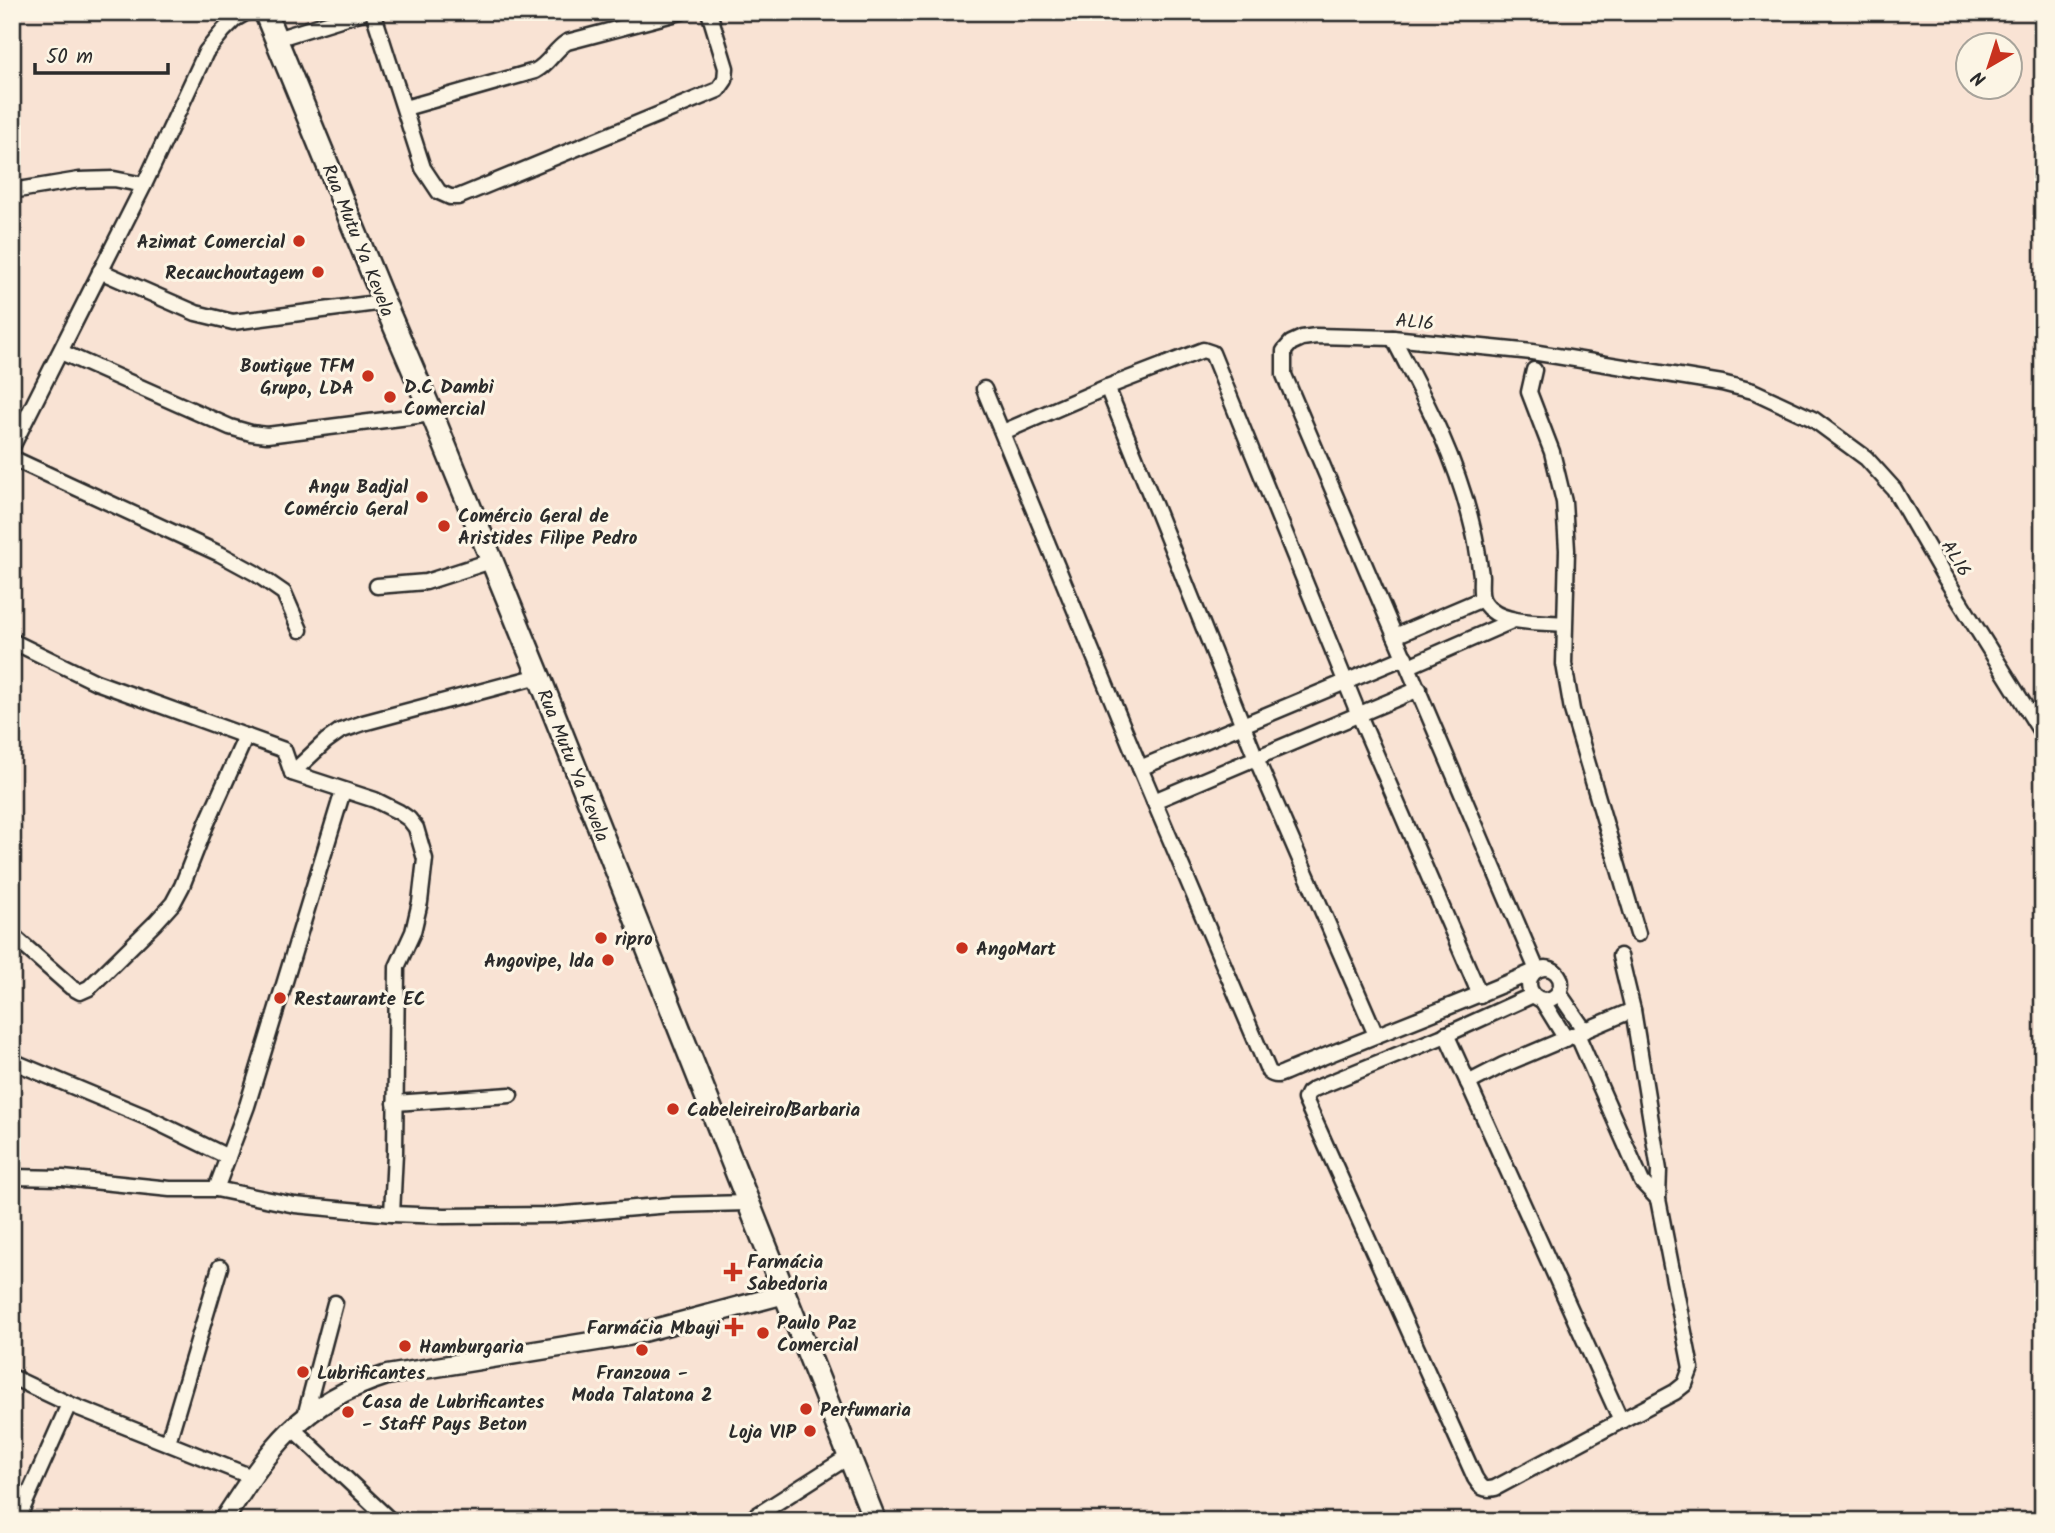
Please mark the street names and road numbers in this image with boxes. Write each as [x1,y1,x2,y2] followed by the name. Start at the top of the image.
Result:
[313,160,401,322] street label: Rua Mutu Ya Kevela
[1394,306,1435,340] street label: AL16
[1933,535,1978,583] street label: AL16
[528,685,616,847] street label: Rua Mutu Ya Kevela

